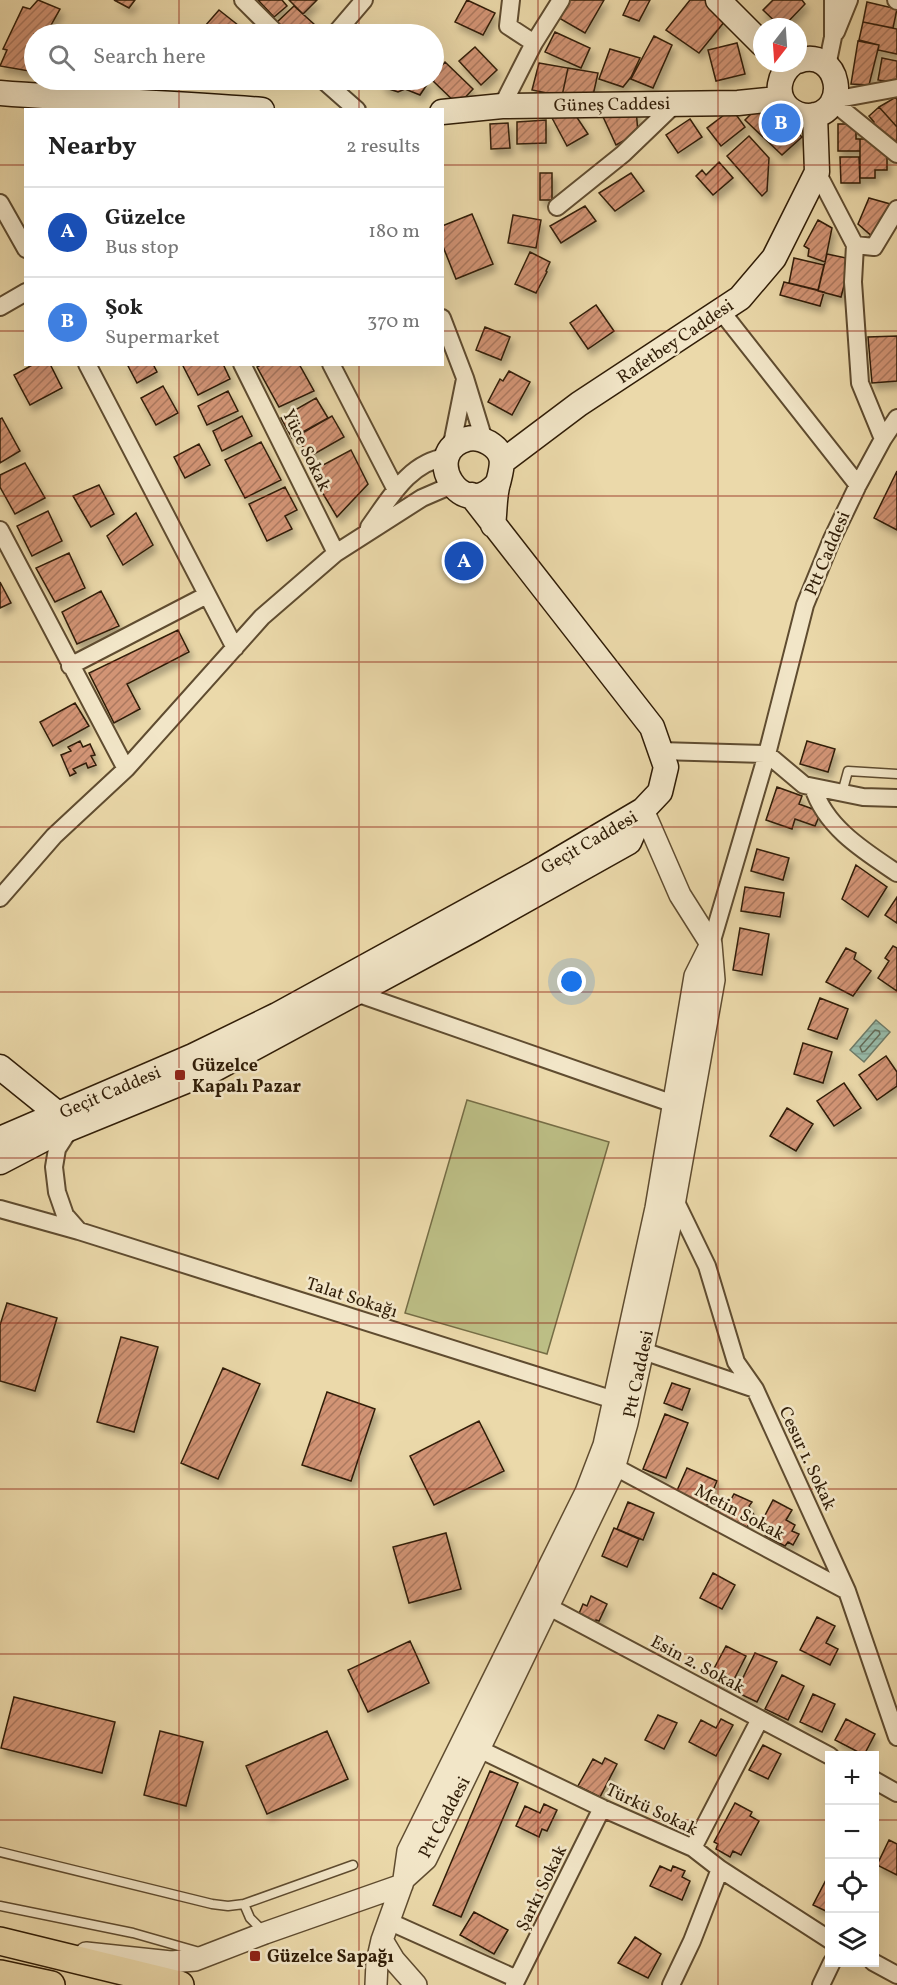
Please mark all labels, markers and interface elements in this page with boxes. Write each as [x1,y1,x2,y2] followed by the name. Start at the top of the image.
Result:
[753,18,807,72] north arrow
[24,24,444,90] search box
[45,41,78,74] icon: search
[93,42,206,73] text: Search here
[554,92,671,119] street label: Güneş Caddesi
[762,100,800,146] pin: B
[48,129,137,165] text: Nearby
[346,133,420,161] text: 2 results
[105,203,186,234] text: Güzelce
[60,218,75,246] text: A
[368,218,420,246] text: 180 m
[105,234,179,262] text: Bus stop
[105,293,143,324] text: Şok
[612,294,739,391] street label: Rafetbey Caddesi
[61,308,74,336] text: B
[367,308,420,336] text: 370 m
[105,324,220,352] text: Supermarket
[275,405,336,496] street label: Yüce Sokak
[799,508,857,600] street label: Ptt Caddesi
[444,538,484,584] pin: A
[537,806,643,881] street label: Geçit Caddesi
[557,967,586,996] your location
[192,1054,301,1100] place label: Güzelce Kapalı Pazar
[56,1061,165,1126] street label: Geçit Caddesi
[173,1068,187,1082] marker: Güzelce Kapalı Pazar
[302,1272,401,1325] street label: Talat Sokağı
[618,1328,661,1421] street label: Ptt Caddesi
[772,1403,842,1515] street label: Cesur 1. Sokak
[690,1479,789,1548] street label: Metin Sokak
[646,1630,749,1701] street label: Esin 2. Sokak
[825,1751,879,1967] map controls
[825,1751,879,1805] button: +
[413,1772,477,1863] street label: Ptt Caddesi
[601,1778,702,1843] street label: Türkü Sokak
[825,1805,879,1859] button: −
[511,1841,574,1936] street label: Şarkı Sokak
[825,1859,879,1913] button: locate
[825,1913,879,1967] button: layers
[267,1945,394,1970] place label: Güzelce Sapağı
[248,1949,262,1963] marker: Güzelce Sapağı

